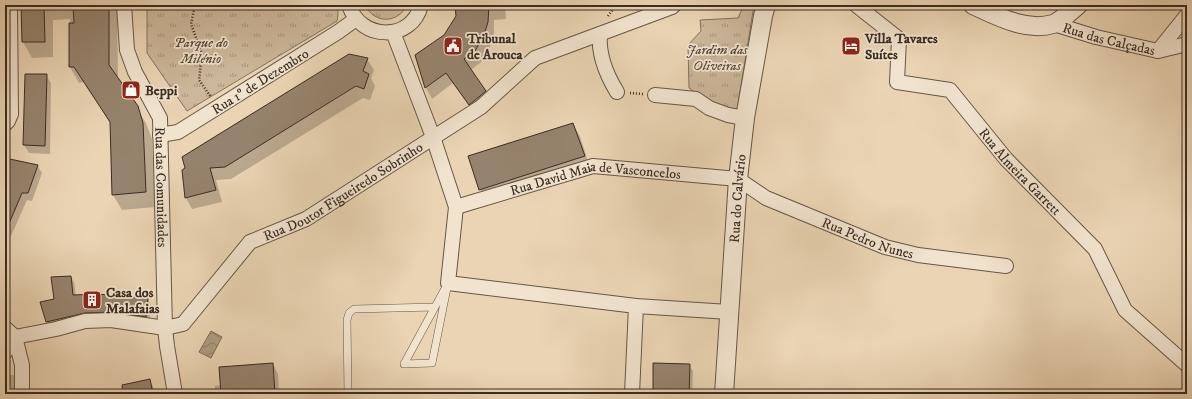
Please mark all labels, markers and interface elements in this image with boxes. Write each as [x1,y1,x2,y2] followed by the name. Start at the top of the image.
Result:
[1060,19,1157,60] street label: Rua das Calçadas
[466,30,524,64] place label: Tribunal de Arouca
[864,30,938,64] place label: Villa Tavares Suítes
[174,34,228,68] park label: Parque do Milénio
[442,35,464,57] public building icon: Tribunal de Arouca
[840,35,862,57] hotel icon: Villa Tavares Suítes
[686,41,748,75] park label: Jardim das Oliveiras
[209,45,313,119] street label: Rua 1º de Dezembro
[120,79,142,101] shop icon: Beppi
[145,82,178,100] place label: Beppi
[974,125,1065,220] street label: Rua Almeira Garrett
[150,127,171,248] street label: Rua das Comunidades
[261,138,427,246] street label: Rua Doutor Figueiredo Sobrinho
[726,153,751,243] street label: Rua do Calvário
[508,158,682,200] street label: Rua David Maia de Vasconcelos
[819,214,916,264] street label: Rua Pedro Nunes
[106,284,160,318] place label: Casa dos Malafaias
[81,289,103,311] building icon: Casa dos Malafaias

